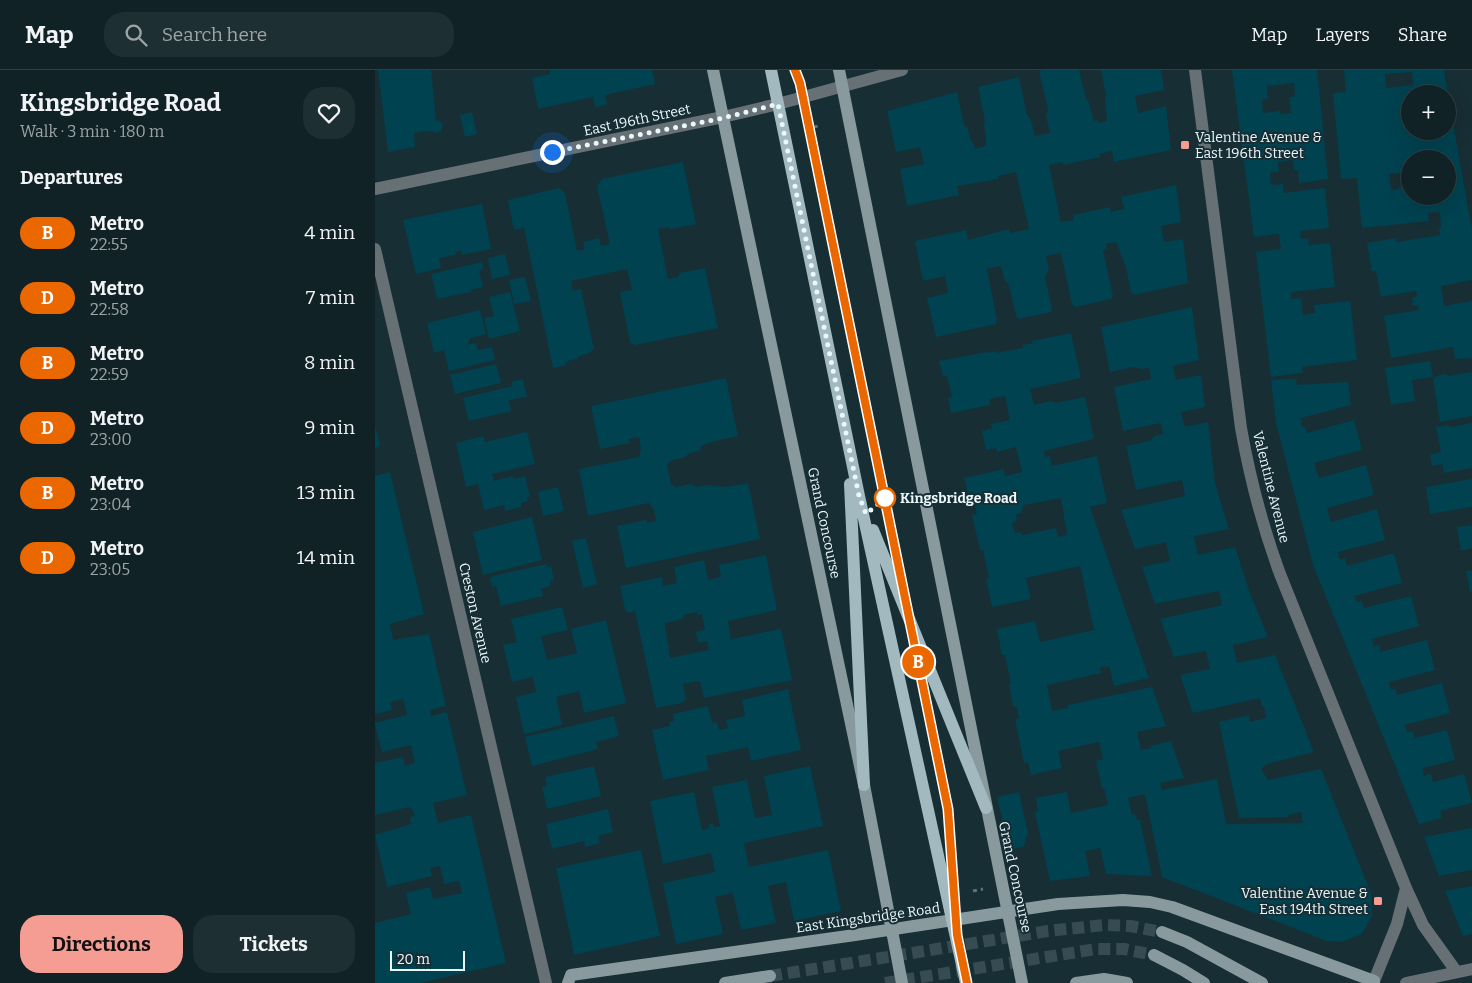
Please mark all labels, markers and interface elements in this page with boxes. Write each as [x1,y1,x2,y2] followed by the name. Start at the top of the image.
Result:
[104,12,454,57] search box
[25,21,74,49] text: Map
[122,21,150,49] icon: search
[162,23,267,46] text: Search here
[1251,24,1287,46] text: Map
[1315,24,1370,46] text: Layers
[1398,24,1447,46] text: Share
[1401,85,1456,205] map controls
[1401,85,1456,140] button: +
[303,87,355,139] button: heart
[20,89,221,117] text: Kingsbridge Road
[582,100,692,140] street label: East 196th Street
[20,122,164,141] text: Walk · 3 min · 180 m
[1195,129,1322,162] place label: Valentine Avenue & East 196th Street
[1179,139,1191,151] marker: Valentine Avenue & East 196th Street
[540,140,565,165] your location
[1401,150,1456,205] button: −
[20,166,123,189] text: Departures
[90,212,144,235] text: Metro
[304,221,355,244] text: 4 min
[42,222,53,244] text: B
[90,235,128,254] text: 22:55
[90,277,144,300] text: Metro
[306,286,355,309] text: 7 min
[41,287,54,309] text: D
[90,300,129,319] text: 22:58
[90,342,144,365] text: Metro
[304,351,355,374] text: 8 min
[42,352,53,374] text: B
[90,365,129,384] text: 22:59
[90,407,144,430] text: Metro
[304,416,355,439] text: 9 min
[41,417,54,439] text: D
[1249,429,1293,545] street label: Valentine Avenue
[90,430,132,449] text: 23:00
[804,466,844,580] street label: Grand Concourse
[90,472,144,495] text: Metro
[297,481,355,504] text: 13 min
[42,482,53,504] text: B
[874,487,896,509] marker: Kingsbridge Road
[900,490,1018,507] place label: Kingsbridge Road
[90,495,131,514] text: 23:04
[90,537,144,560] text: Metro
[297,546,355,569] text: 14 min
[41,547,54,569] text: D
[90,560,130,579] text: 23:05
[455,561,495,665] street label: Creston Avenue
[902,646,934,678] line badge: B
[912,651,924,673] text: B
[995,820,1035,934] street label: Grand Concourse
[1241,885,1368,918] place label: Valentine Avenue & East 194th Street
[1372,895,1384,907] marker: Valentine Avenue & East 194th Street
[795,899,941,937] street label: East Kingsbridge Road
[20,915,183,973] button: Directions
[193,915,355,973] button: Tickets
[390,948,465,971] scale bar
[397,951,430,968] text: 20 m

